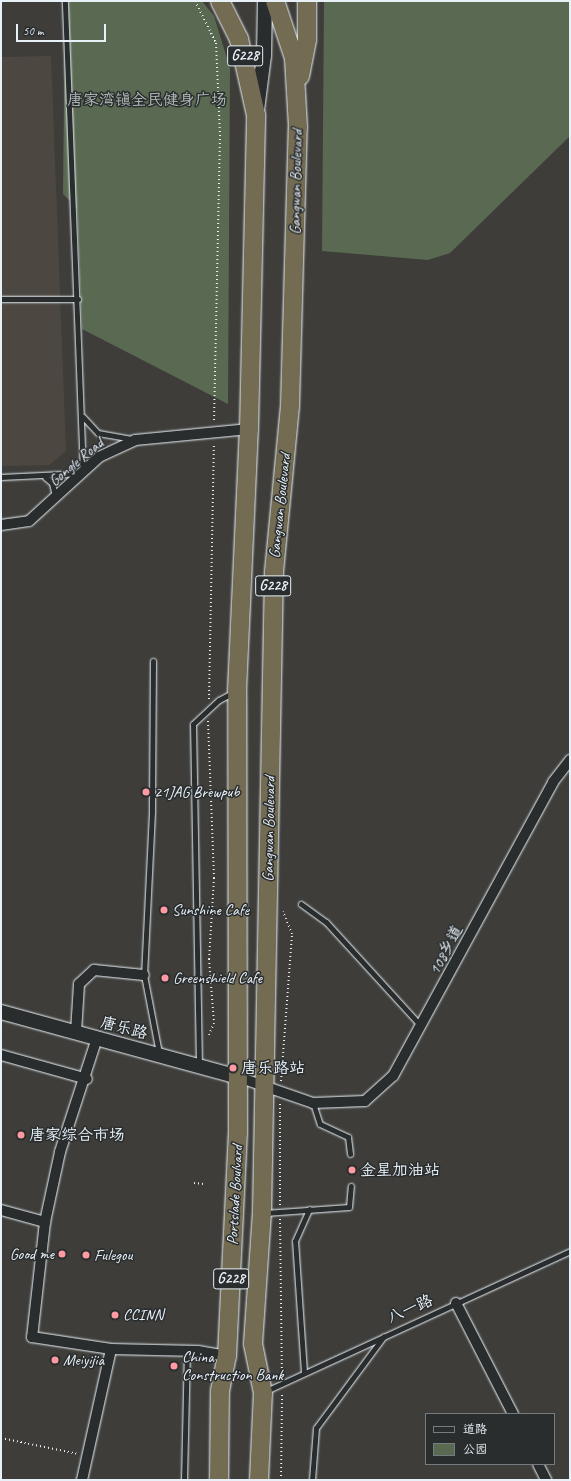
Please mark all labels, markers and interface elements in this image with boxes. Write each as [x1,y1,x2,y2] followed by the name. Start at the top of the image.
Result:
[18,16,108,42] scale bar
[23,23,43,39] text: 50 m
[227,43,263,69] road number: G228
[67,90,227,110] park label: 唐家湾镇全民健身广场
[285,129,307,235] street label: Gangwan Boulevard
[45,434,107,490] street label: Gongle Road
[265,453,295,559] street label: Gangwan Boulevard
[255,573,291,599] road number: G228
[258,776,280,882] street label: Gangwan Boulevard
[154,782,239,802] place label: 21JAG Brewpub
[141,787,151,797] marker: 21JAG Brewpub
[172,900,249,920] place label: Sunshine Cafe
[159,905,169,915] marker: Sunshine Cafe
[425,922,467,978] street label: 108乡道
[173,968,262,988] place label: Greenshield Cafe
[160,973,170,983] marker: Greenshield Cafe
[98,1013,150,1043] street label: 唐乐路
[241,1058,305,1078] place label: 唐乐路站
[228,1063,238,1073] marker: 唐乐路站
[29,1125,125,1145] place label: 唐家综合市场
[16,1130,26,1140] marker: 唐家综合市场
[223,1145,247,1245] street label: Portslade Boulvard
[360,1160,440,1180] place label: 金星加油站
[347,1165,357,1175] marker: 金星加油站
[11,1244,54,1264] place label: Good me
[94,1245,132,1265] place label: Fulegou
[57,1249,67,1259] marker: Good me
[81,1250,91,1260] marker: Fulegou
[213,1266,249,1292] road number: G228
[384,1290,436,1328] street label: 八一路
[123,1305,163,1325] place label: CCINN
[110,1310,120,1320] marker: CCINN
[182,1347,284,1385] place label: China Construction Bank
[63,1350,104,1370] place label: Meiyijia
[50,1355,60,1365] marker: Meiyijia
[169,1361,179,1371] marker: China Construction Bank
[425,1413,555,1465] legend
[463,1421,487,1437] text: 道路
[463,1441,487,1457] text: 公园

